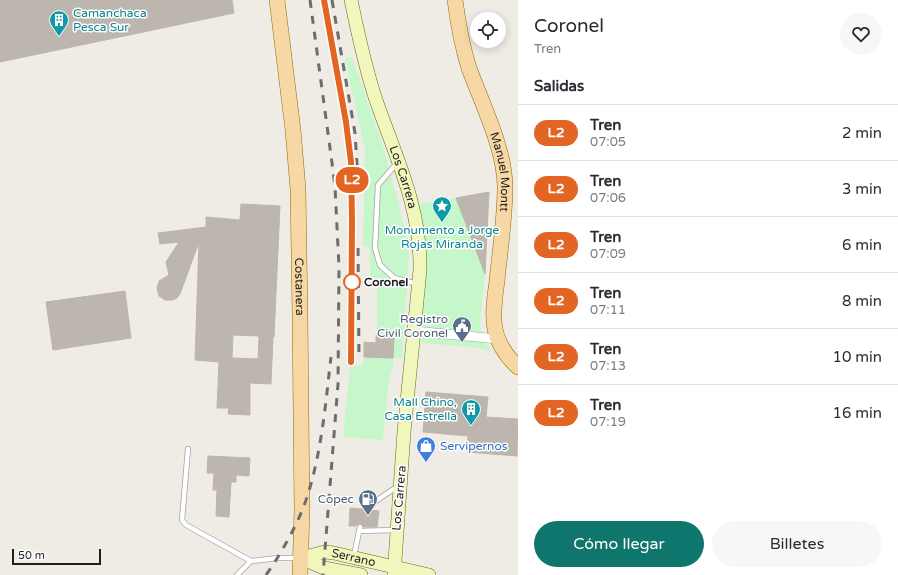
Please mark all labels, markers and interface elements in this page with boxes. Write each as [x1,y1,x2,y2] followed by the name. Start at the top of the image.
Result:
[73,6,147,34] place label: Camanchaca Pesca Sur
[48,9,70,37] building icon: Camanchaca Pesca Sur
[470,12,506,48] map controls
[470,12,506,48] button: locate
[840,13,882,55] button: heart
[534,15,604,37] text: Coronel
[534,41,561,57] text: Tren
[534,77,584,95] text: Salidas
[590,116,621,134] text: Tren
[548,124,564,141] text: L2
[842,124,882,142] text: 2 min
[487,130,512,213] street label: Manuel Montt
[590,134,626,150] text: 07:05
[386,144,420,210] street label: Los Carrera
[334,167,370,193] line badge: L2
[344,171,360,188] text: L2
[590,172,621,190] text: Tren
[548,180,564,197] text: L2
[842,180,882,198] text: 3 min
[590,190,626,206] text: 07:06
[431,195,453,223] place icon: Monumento a Jorge Rojas Miranda
[385,223,500,251] place label: Monumento a Jorge Rojas Miranda
[590,228,621,246] text: Tren
[548,236,564,253] text: L2
[842,236,882,254] text: 6 min
[590,246,626,262] text: 07:09
[292,258,307,316] street label: Costanera
[343,273,361,291] marker: Coronel
[364,275,408,289] place label: Coronel
[590,284,621,302] text: Tren
[548,292,564,309] text: L2
[842,292,882,310] text: 8 min
[590,302,626,318] text: 07:11
[377,312,448,340] place label: Registro Civil Coronel
[451,315,473,343] public building icon: Registro Civil Coronel
[590,340,621,358] text: Tren
[548,348,564,365] text: L2
[833,348,882,366] text: 10 min
[590,358,626,374] text: 07:13
[384,395,457,423] place label: Mall Chino, Casa Estrella
[590,396,621,414] text: Tren
[460,398,482,426] building icon: Mall Chino, Casa Estrella
[548,404,564,421] text: L2
[833,404,882,422] text: 16 min
[590,414,626,430] text: 07:19
[415,435,437,463] shop icon: Servipernos
[440,439,508,453] place label: Servipernos
[389,465,409,531] street label: Los Carrera
[357,488,379,516] fuel station icon: Copec
[318,492,354,506] place label: Copec
[534,521,704,567] button: Cómo llegar
[712,521,882,567] button: Billetes
[330,546,377,569] street label: Serrano
[12,547,101,566] scale bar
[18,549,45,562] text: 50 m

